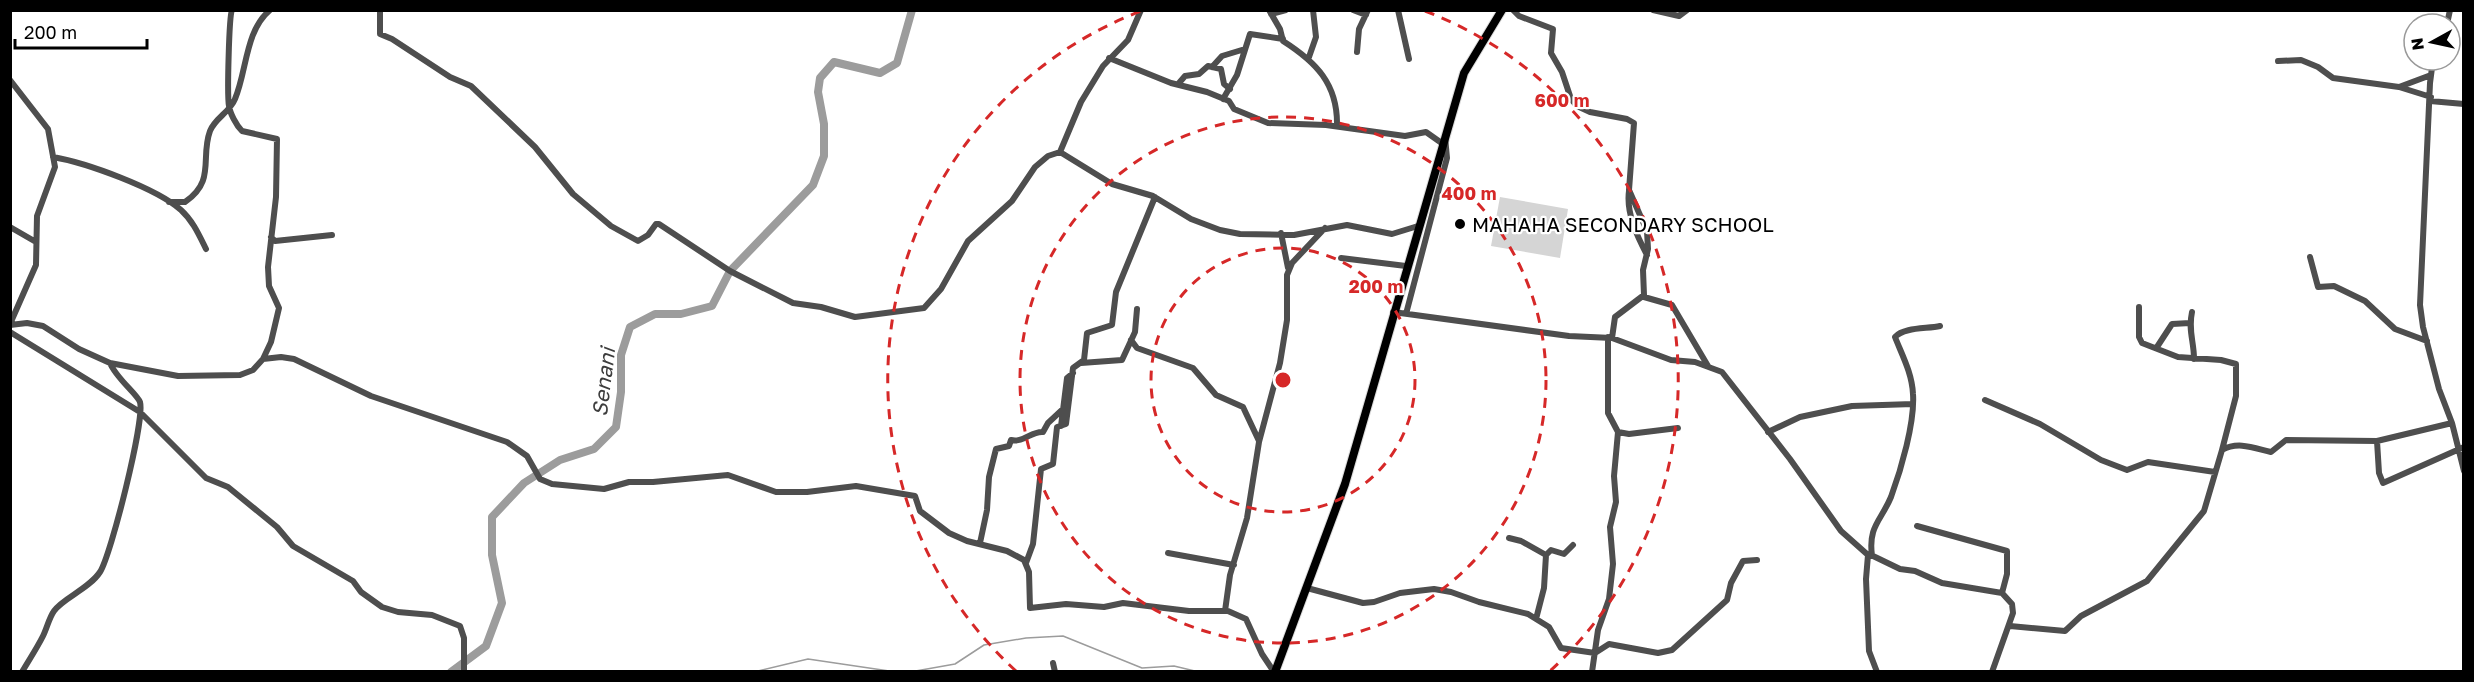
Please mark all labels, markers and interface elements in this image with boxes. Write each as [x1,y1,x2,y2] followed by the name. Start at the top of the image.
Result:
[15,12,147,50] scale bar
[2402,12,2462,72] north arrow
[24,21,77,43] text: 200 m
[2406,37,2428,52] text: N
[1534,89,1590,111] text: 600 m
[1442,182,1496,204] text: 400 m
[1472,212,1774,236] place label: MAHAHA SECONDARY SCHOOL
[1453,217,1467,231] marker: MAHAHA SECONDARY SCHOOL
[1349,275,1403,297] text: 200 m
[586,344,620,418] water label: Senani
[1273,370,1293,390] centre of rings

